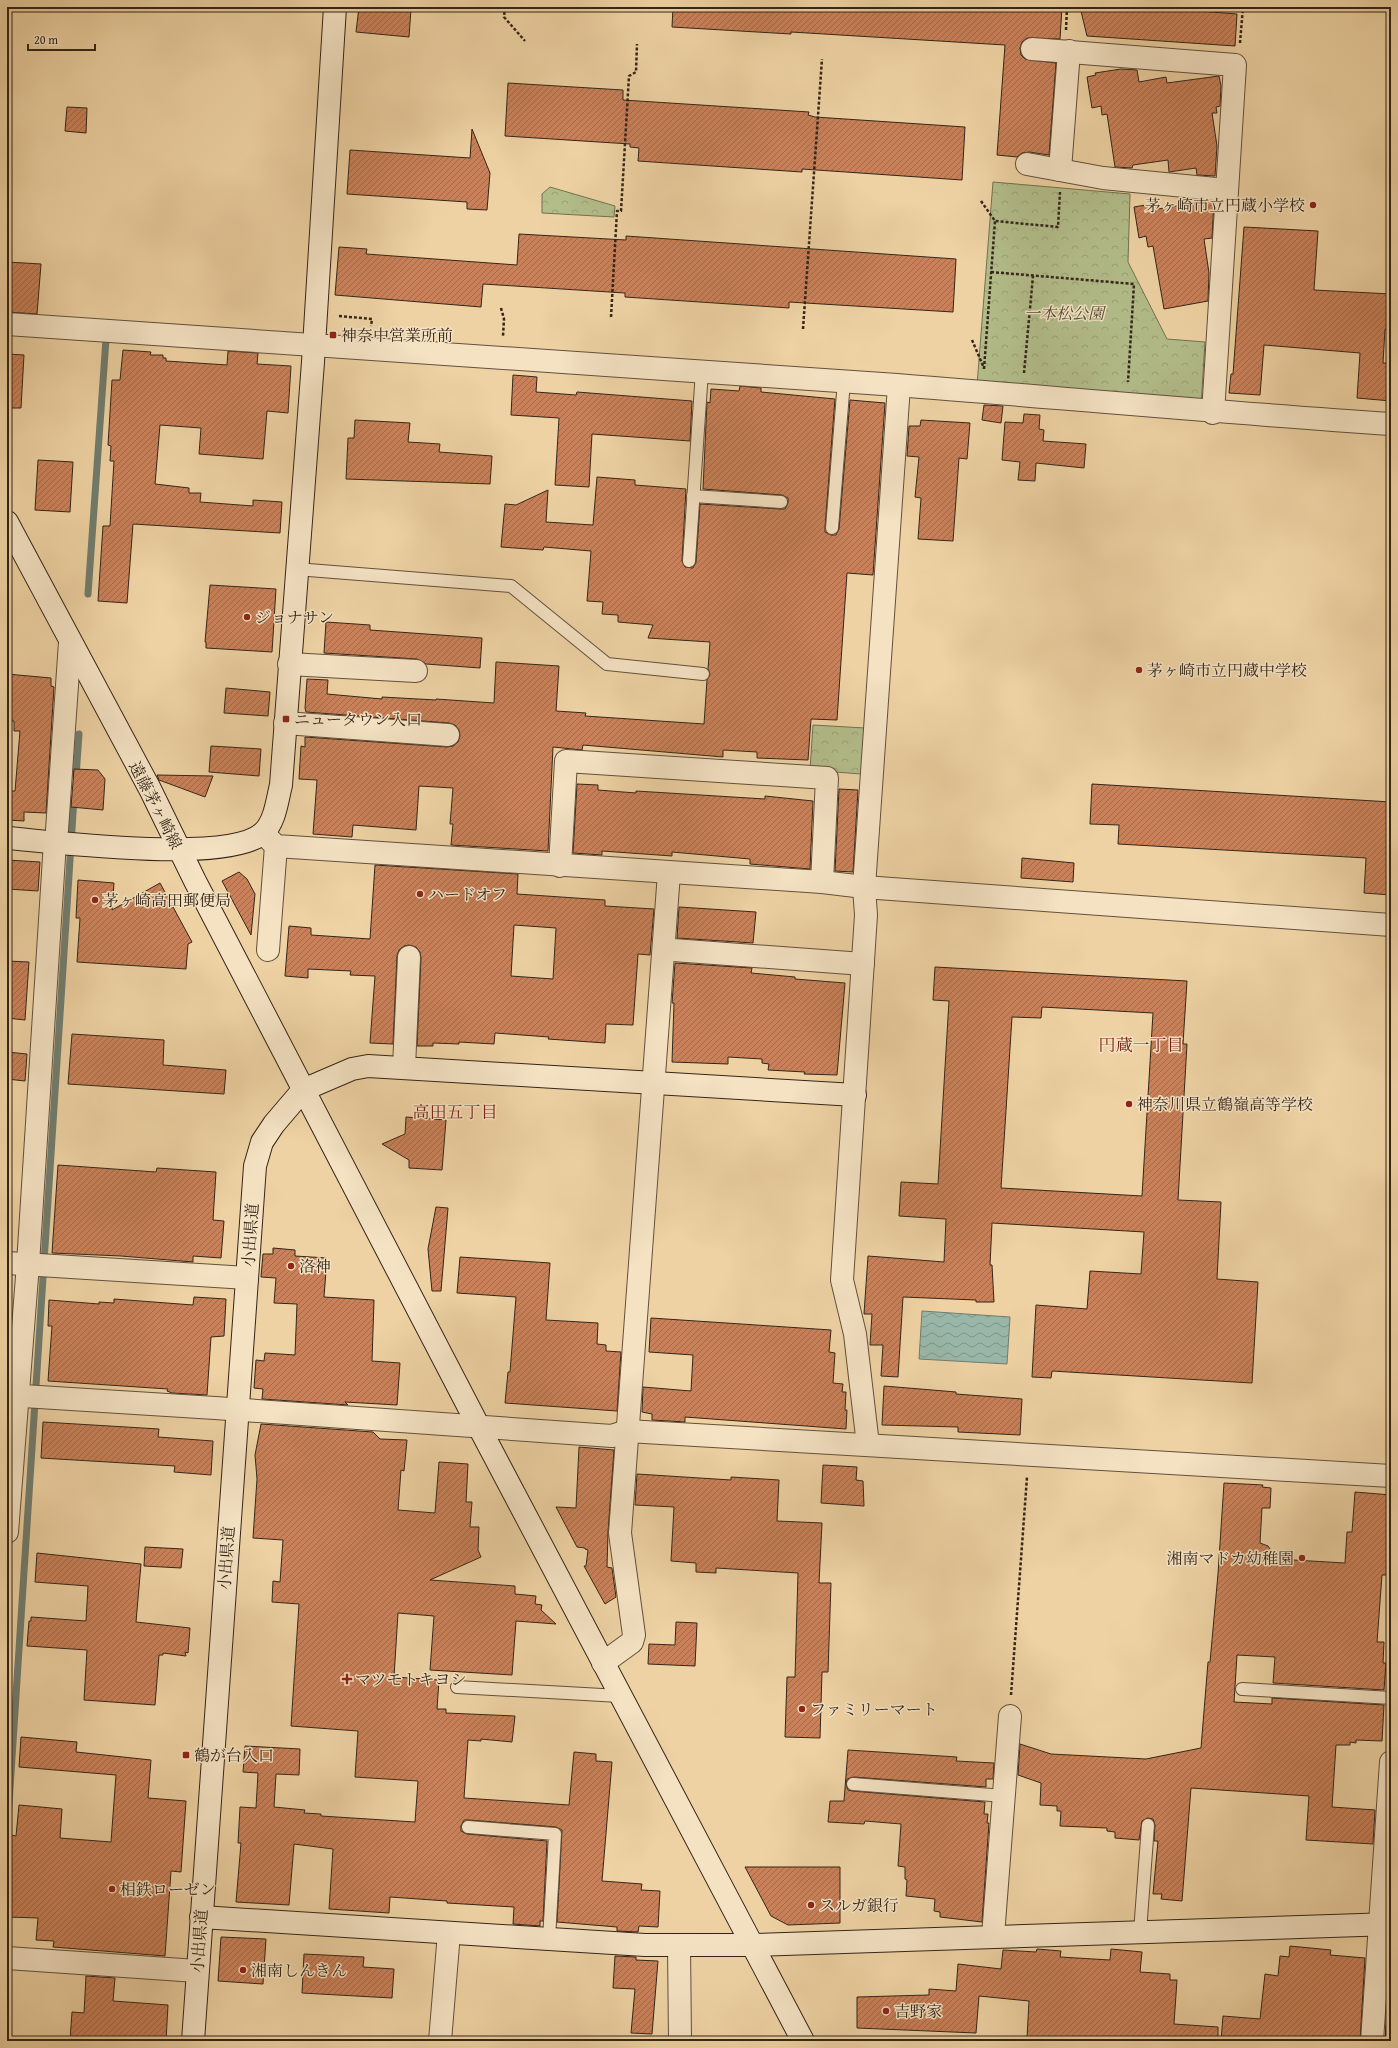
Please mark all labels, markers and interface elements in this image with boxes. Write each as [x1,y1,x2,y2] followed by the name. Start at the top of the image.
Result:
[28,26,95,52] scale bar
[34,31,58,48] text: 20 m
[1145,193,1305,217] place label: 茅ヶ崎市立円蔵小学校
[1308,200,1318,210] marker: 茅ヶ崎市立円蔵小学校
[1024,301,1107,325] park label: 一本松公園
[341,323,453,347] place label: 神奈中営業所前
[328,330,338,340] marker: 神奈中営業所前
[255,605,334,629] place label: ジョナサン
[242,612,252,622] marker: ジョナサン
[1147,658,1307,682] place label: 茅ヶ崎市立円蔵中学校
[1134,665,1144,675] marker: 茅ヶ崎市立円蔵中学校
[294,707,422,731] place label: ニュータウン入口
[281,714,291,724] marker: ニュータウン入口
[124,757,188,853] street label: 遠藤茅ヶ崎線
[428,882,507,906] place label: ハードオフ
[103,888,231,912] place label: 茅ヶ崎高田郵便局
[415,889,425,899] marker: ハードオフ
[90,895,100,905] marker: 茅ヶ崎高田郵便局
[1099,1032,1184,1057] district label: 円蔵一丁目
[1137,1092,1313,1116] place label: 神奈川県立鶴嶺高等学校
[413,1099,498,1124] district label: 高田五丁目
[1124,1099,1134,1109] marker: 神奈川県立鶴嶺高等学校
[236,1202,264,1268] street label: 小出県道
[299,1254,331,1278] place label: 洛神
[286,1261,296,1271] marker: 洛神
[212,1525,240,1591] street label: 小出県道
[1166,1546,1294,1570] place label: 湘南マドカ幼稚園
[1297,1553,1307,1563] marker: 湘南マドカ幼稚園
[355,1667,467,1691] place label: マツモトキヨシ
[342,1674,352,1684] marker: マツモトキヨシ
[810,1697,938,1721] place label: ファミリーマート
[797,1704,807,1714] marker: ファミリーマート
[194,1743,274,1767] place label: 鶴が台入口
[181,1750,191,1760] marker: 鶴が台入口
[120,1877,216,1901] place label: 相鉄ローゼン
[107,1884,117,1894] marker: 相鉄ローゼン
[819,1893,899,1917] place label: スルガ銀行
[806,1900,816,1910] marker: スルガ銀行
[185,1908,213,1974] street label: 小出県道
[251,1958,347,1982] place label: 湘南しんきん
[238,1965,248,1975] marker: 湘南しんきん
[894,1999,942,2023] place label: 吉野家
[881,2006,891,2016] marker: 吉野家

